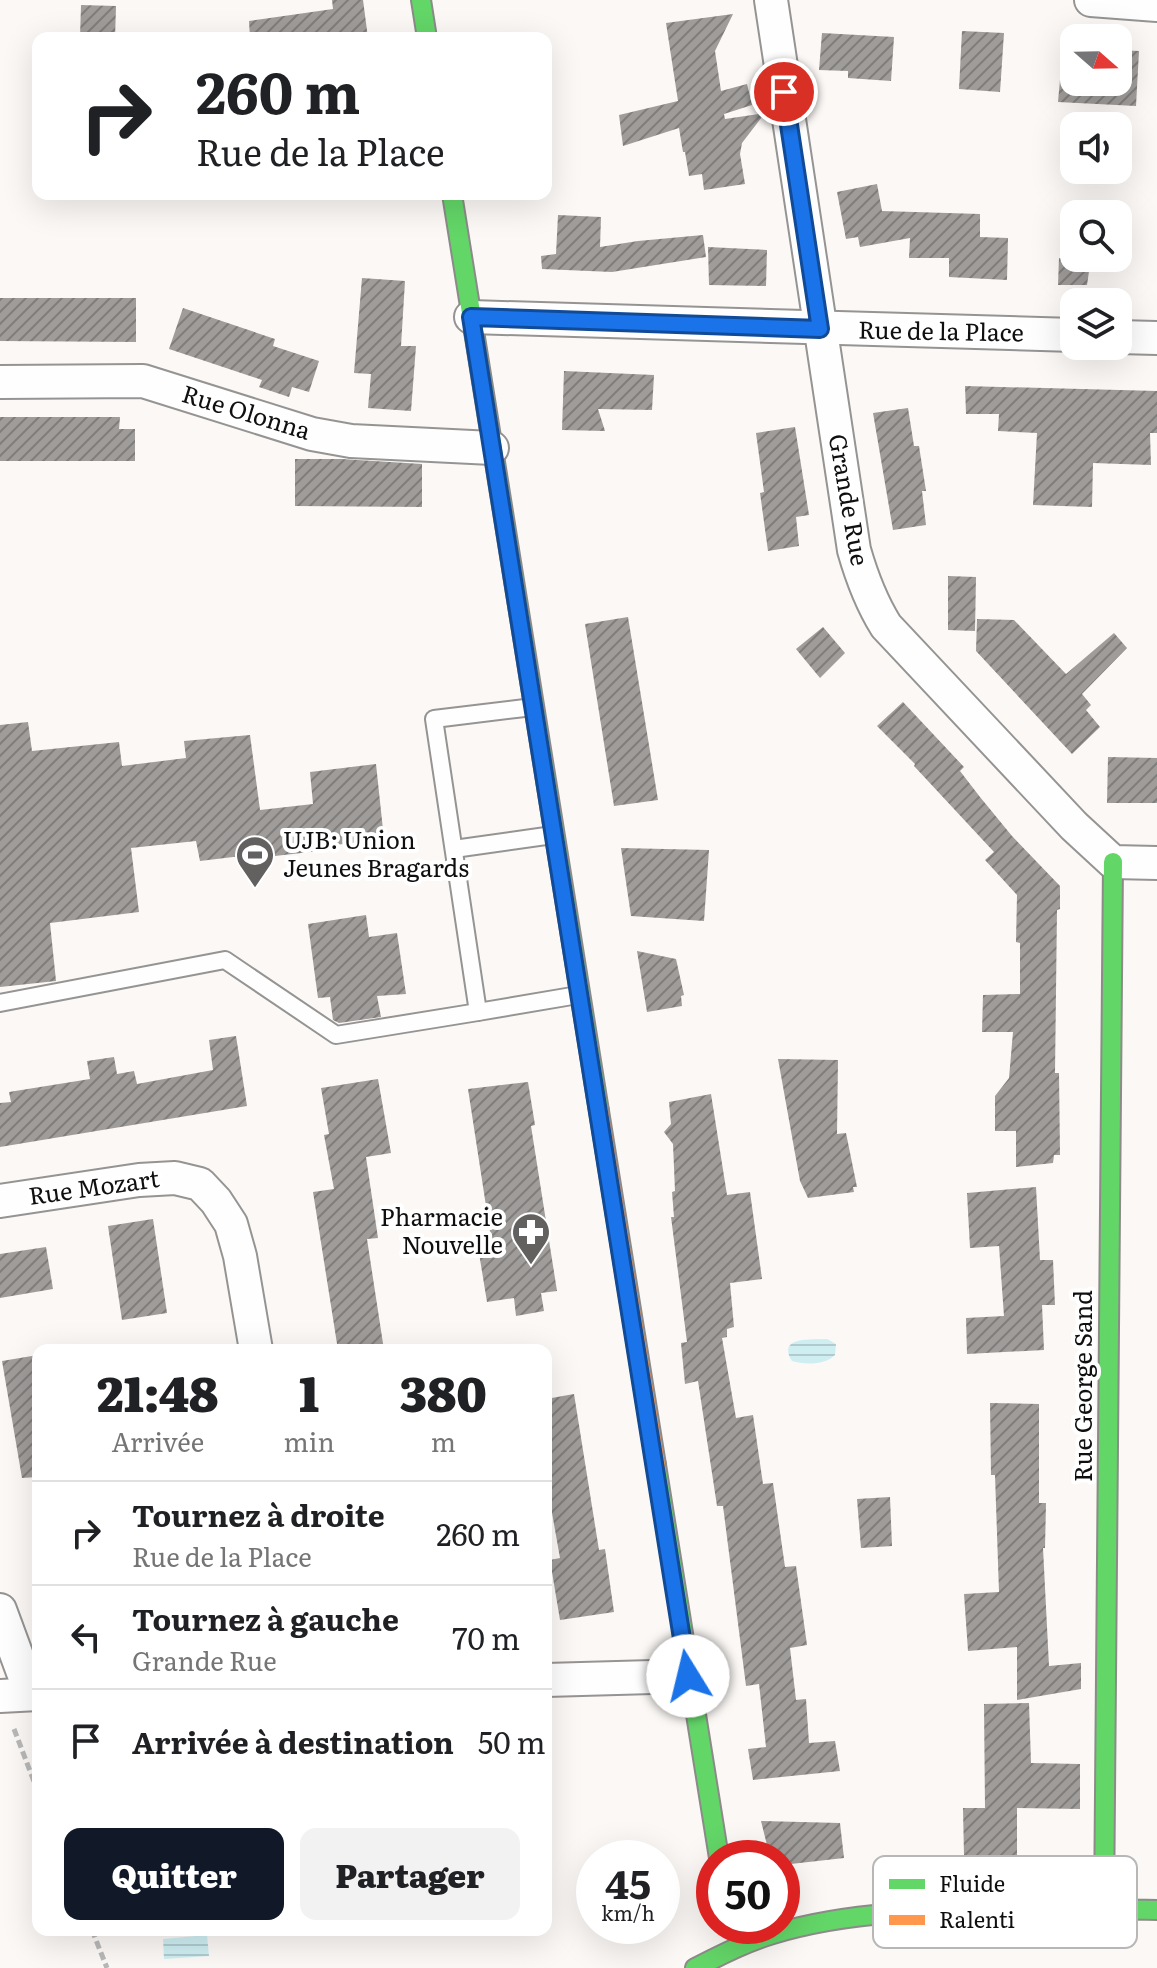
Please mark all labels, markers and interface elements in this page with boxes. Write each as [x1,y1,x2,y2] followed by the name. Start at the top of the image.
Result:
[1060,24,1132,96] north arrow
[1060,24,1132,360] map controls
[196,48,360,131] text: 260 m
[750,58,818,126] pin
[64,64,168,168] icon: right
[762,70,806,114] icon: arrive
[1060,112,1132,184] button: sound
[196,124,445,177] text: Rue de la Place
[1060,200,1132,272] button: search
[1060,288,1132,360] button: layers
[858,311,1024,348] street label: Rue de la Place
[178,374,315,447] street label: Rue Olonna
[822,431,879,568] street label: Grande Rue
[283,821,469,884] place label: UJB: Union Jeunes Bragards
[234,834,276,889] sports icon: UJB: Union Jeunes Bragards
[26,1159,162,1212] street label: Rue Mozart
[380,1198,503,1261] place label: Pharmacie Nouvelle
[510,1211,552,1266] pharmacy icon: Pharmacie Nouvelle
[1064,1290,1099,1482] street label: Rue George Sand
[97,1356,218,1427] text: 21:48
[299,1356,319,1427] text: 1
[400,1356,487,1427] text: 380
[111,1421,204,1460] text: Arrivée
[284,1421,335,1460] text: min
[431,1421,456,1460] text: m
[132,1492,385,1536] text: Tournez à droite
[64,1511,108,1555] icon: right
[436,1511,520,1555] text: 260 m
[132,1536,312,1575] text: Rue de la Place
[132,1596,399,1640] text: Tournez à gauche
[64,1615,108,1659] icon: left
[452,1615,520,1659] text: 70 m
[646,1634,730,1718] position arrow
[132,1640,277,1679] text: Grande Rue
[64,1719,108,1763] icon: arrive
[132,1719,454,1763] text: Arrivée à destination
[478,1719,546,1763] text: 50 m
[64,1828,284,1920] button: Quitter
[300,1828,520,1920] button: Partager
[696,1840,800,1944] speed limit sign: 50
[605,1852,651,1911] text: 45
[873,1856,1137,1948] legend
[939,1866,1005,1899] text: Fluide
[601,1897,655,1927] text: km/h
[939,1902,1015,1935] text: Ralenti

